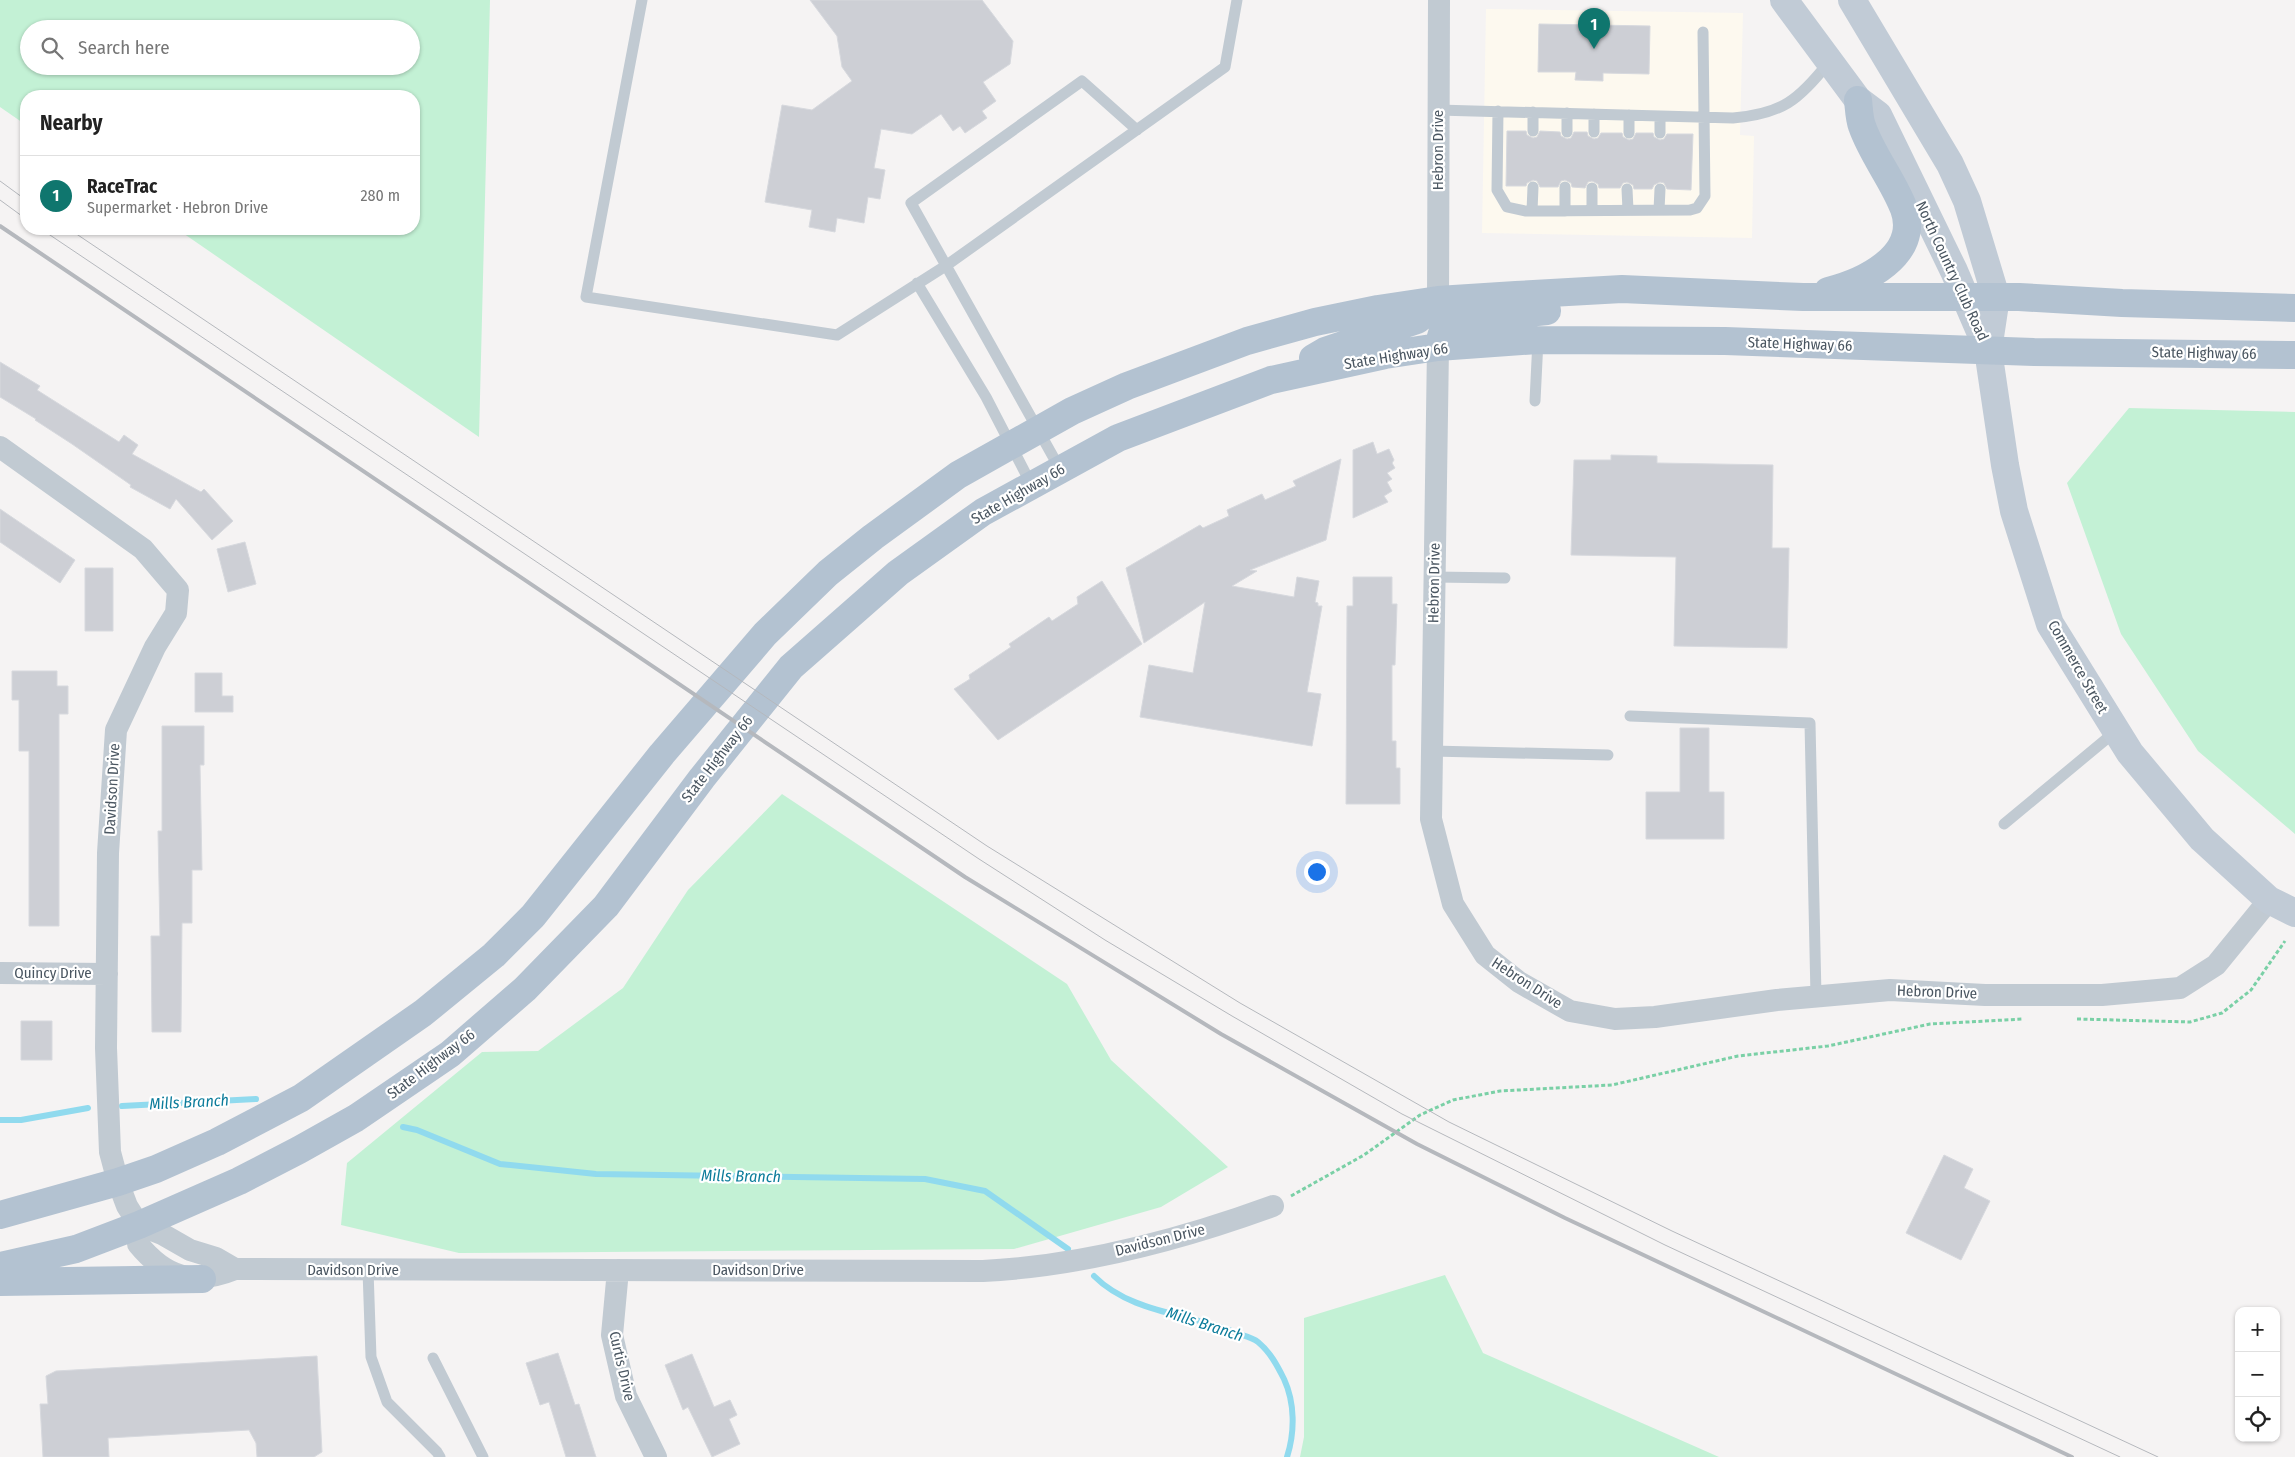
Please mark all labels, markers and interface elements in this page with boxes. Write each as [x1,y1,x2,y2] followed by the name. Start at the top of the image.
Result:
[1578,8,1610,49] pin: 1
[20,20,420,75] search box
[38,34,66,62] icon: search
[78,36,170,59] text: Search here
[40,110,102,136] text: Nearby
[1429,110,1447,190] street label: Hebron Drive
[87,175,157,198] text: RaceTrac
[53,186,59,205] text: 1
[361,186,400,205] text: 280 m
[87,198,268,217] text: Supermarket · Hebron Drive
[1912,198,1992,344] street label: North Country Club Road
[1747,333,1853,355] street label: State Highway 66
[1343,339,1449,373] street label: State Highway 66
[2151,343,2257,363] street label: State Highway 66
[968,460,1068,528] street label: State Highway 66
[1424,543,1444,623] street label: Hebron Drive
[2044,617,2112,717] street label: Commerce Street
[678,712,756,806] street label: State Highway 66
[101,743,123,835] street label: Davidson Drive
[1304,859,1330,885] your location
[1488,954,1566,1012] street label: Hebron Drive
[14,964,92,982] street label: Quincy Drive
[1897,982,1977,1002] street label: Hebron Drive
[384,1025,478,1103] street label: State Highway 66
[149,1090,229,1114] water label: Mills Branch
[701,1166,781,1186] water label: Mills Branch
[1113,1220,1207,1260] street label: Davidson Drive
[307,1261,399,1279] street label: Davidson Drive
[712,1261,804,1279] street label: Davidson Drive
[1164,1303,1246,1345] water label: Mills Branch
[2235,1307,2280,1442] map controls
[2235,1307,2280,1352] button: +
[605,1329,639,1403] street label: Curtis Drive
[2235,1352,2280,1397] button: −
[2235,1397,2280,1442] button: locate

